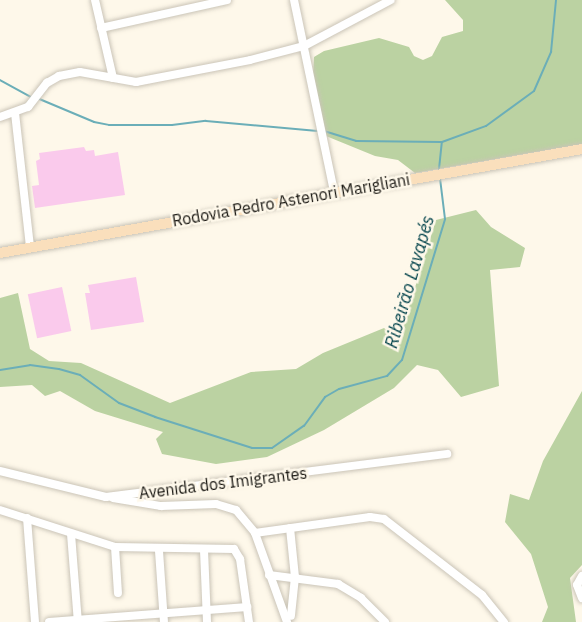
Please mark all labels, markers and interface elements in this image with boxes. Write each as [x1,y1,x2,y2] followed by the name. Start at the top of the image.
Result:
[171,170,411,230] street label: Rodovia Pedro Astenori Marigliani
[381,213,439,351] water label: Ribeirão Lavapés
[138,463,308,503] street label: Avenida dos Imigrantes

